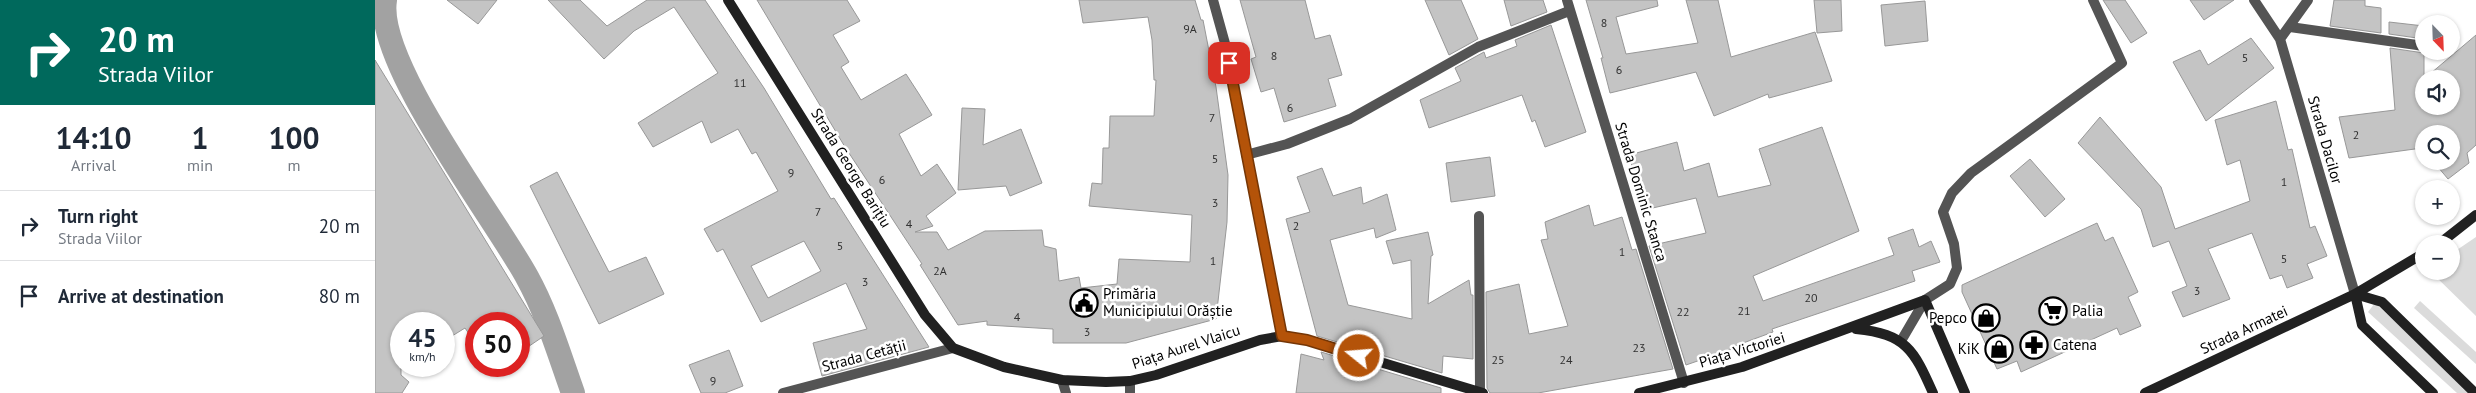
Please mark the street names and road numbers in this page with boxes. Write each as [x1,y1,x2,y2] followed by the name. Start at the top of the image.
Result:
[2304,94,2347,186] street label: Strada Dacilor
[807,105,896,231] street label: Strada George Barițiu
[1611,120,1672,264] street label: Strada Dominic Stanca
[2197,301,2291,358] street label: Strada Armatei
[1129,320,1242,373] street label: Piața Aurel Vlaicu
[1697,327,1787,372] street label: Piața Victoriei
[820,335,908,376] street label: Strada Cetății

